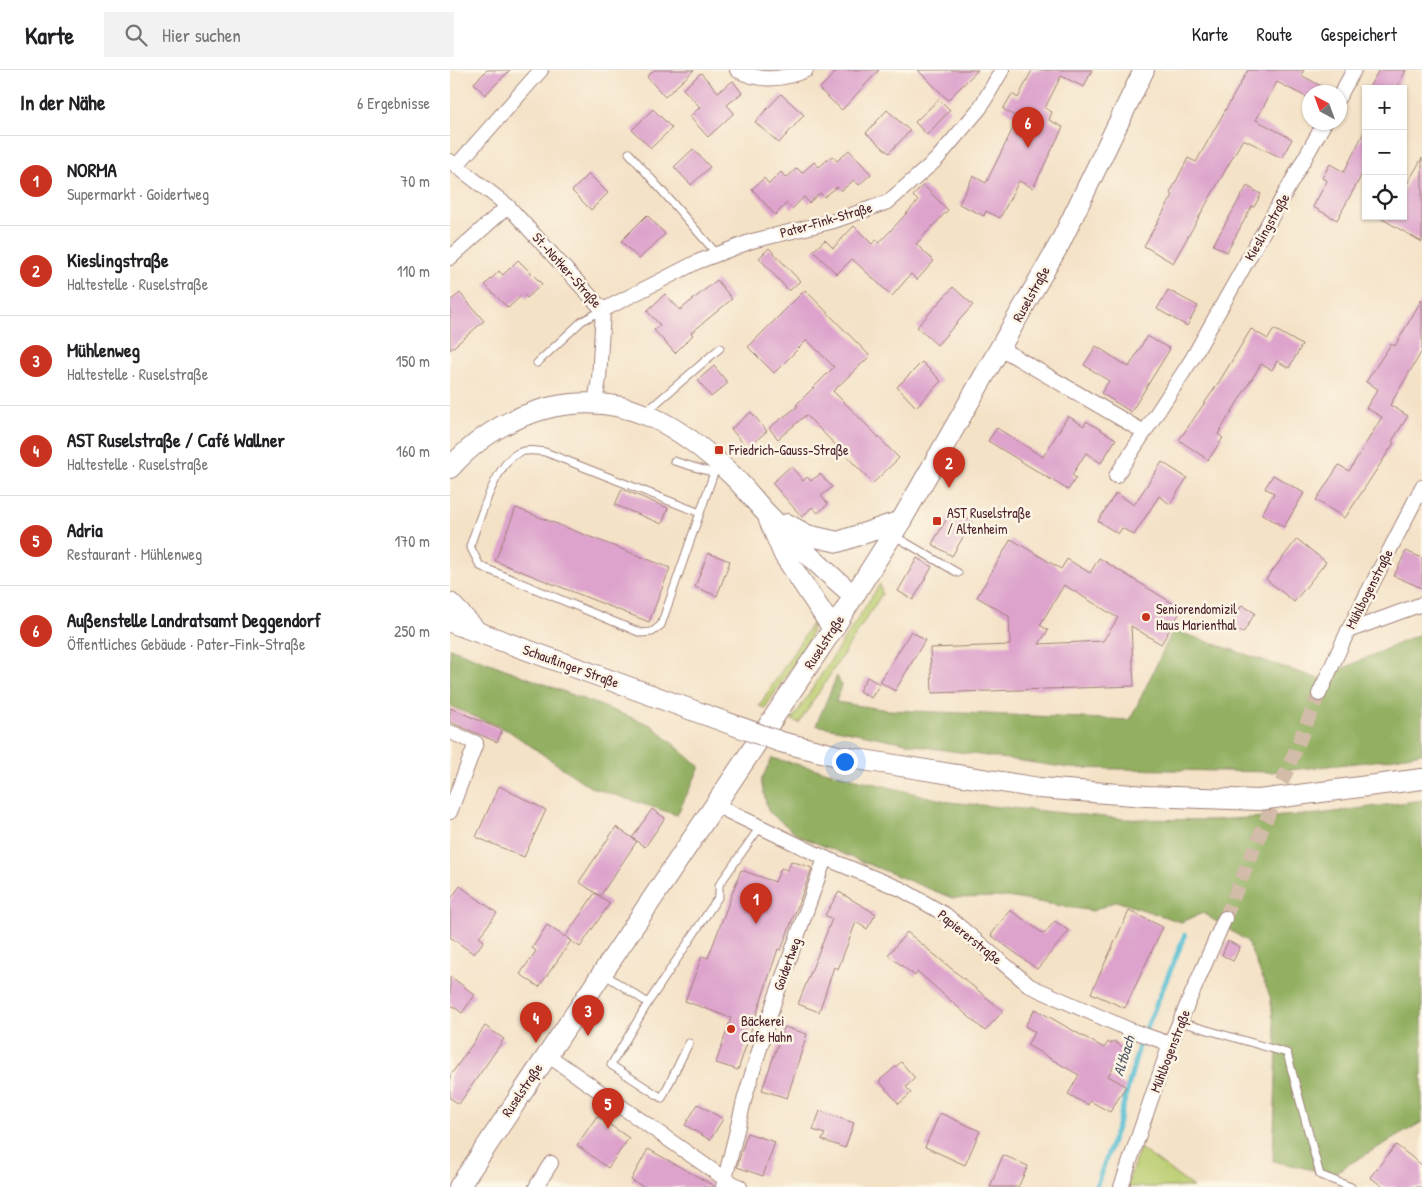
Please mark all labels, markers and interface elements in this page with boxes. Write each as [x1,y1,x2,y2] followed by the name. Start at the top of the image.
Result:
[104,12,454,57] search box
[25,19,74,51] text: Karte
[122,21,150,49] icon: search
[162,22,241,48] text: Hier suchen
[1192,22,1229,47] text: Karte
[1257,22,1293,47] text: Route
[1321,22,1397,47] text: Gespeichert
[1302,85,1347,130] north arrow
[1362,85,1407,220] map controls
[1362,85,1407,130] button: +
[20,88,105,117] text: In der Nähe
[357,92,430,114] text: 6 Ergebnisse
[1012,107,1044,148] pin: 6
[1362,130,1407,175] button: −
[67,157,117,183] text: NORMA
[33,170,39,192] text: 1
[400,170,430,192] text: 70 m
[1362,175,1407,220] button: locate
[67,183,209,205] text: Supermarkt · Goidertweg
[1240,189,1295,264] street label: Kieslingstraße
[778,197,875,243] street label: Pater-Fink-Straße
[528,228,607,312] street label: St.-Notker-Straße
[67,247,169,273] text: Kieslingstraße
[32,260,40,282] text: 2
[397,260,430,282] text: 110 m
[1008,262,1055,325] street label: Ruselstraße
[67,273,208,295] text: Haltestelle · Ruselstraße
[67,337,140,363] text: Mühlenweg
[32,350,40,372] text: 3
[396,350,430,372] text: 150 m
[67,363,208,385] text: Haltestelle · Ruselstraße
[67,427,285,453] text: AST Ruselstraße / Café Wallner
[33,440,39,462] text: 4
[396,440,430,462] text: 160 m
[728,440,849,460] place label: Friedrich-Gauss-Straße
[713,444,725,456] marker: Friedrich-Gauss-Straße
[933,447,965,488] pin: 2
[67,453,208,475] text: Haltestelle · Ruselstraße
[947,503,1031,538] place label: AST Ruselstraße / Altenheim
[931,515,943,527] marker: AST Ruselstraße / Altenheim
[67,517,103,543] text: Adria
[33,530,39,552] text: 5
[395,530,430,552] text: 170 m
[67,543,202,565] text: Restaurant · Mühlenweg
[1340,545,1398,632] street label: Mühlbogenstraße
[1156,599,1237,634] place label: Seniorendomizil Haus Marienthal
[67,607,321,633] text: Außenstelle Landratsamt Deggendorf
[799,611,849,673] street label: Ruselstraße
[1140,611,1152,623] marker: Seniorendomizil Haus Marienthal
[33,620,39,642] text: 6
[394,620,430,642] text: 250 m
[67,633,305,655] text: Öffentliches Gebäude · Pater-Fink-Straße
[520,639,622,693] street label: Schauflinger Straße
[832,749,858,775] your location
[740,883,772,924] pin: 1
[934,905,1007,969] street label: Papiererstraße
[768,935,806,993] street label: Goidertweg
[572,995,604,1036] pin: 3
[520,1002,552,1043] pin: 4
[1145,1006,1195,1095] street label: Mühlbogenstraße
[741,1011,792,1046] place label: Bäckerei Cafe Hahn
[725,1023,737,1035] marker: Bäckerei Cafe Hahn
[1108,1032,1140,1078] water label: Altbach
[497,1059,547,1121] street label: Ruselstraße
[592,1088,624,1129] pin: 5

